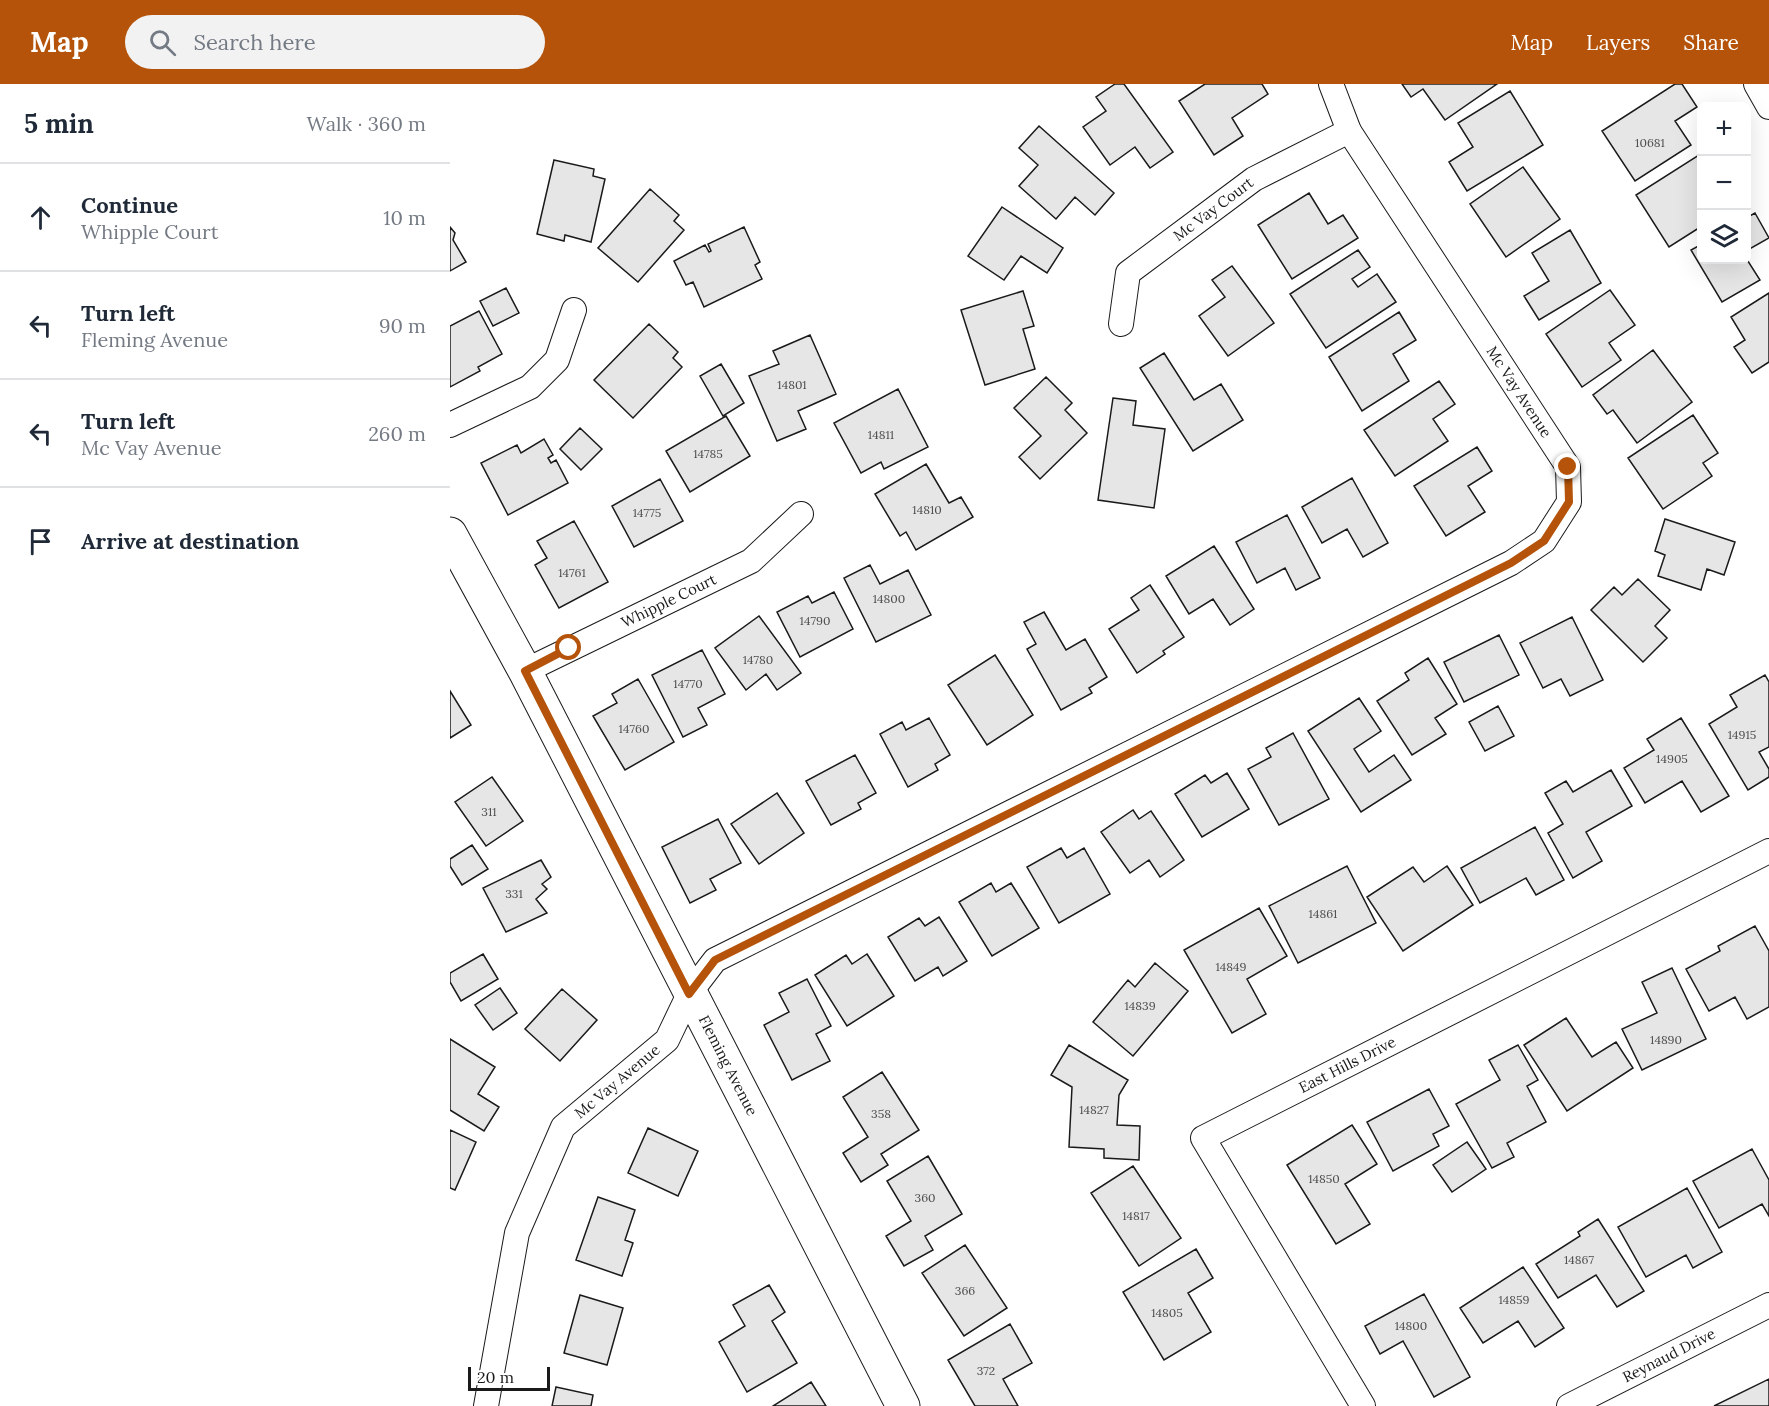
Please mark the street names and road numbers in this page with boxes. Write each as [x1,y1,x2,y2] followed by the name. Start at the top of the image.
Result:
[1169,173,1257,245] street label: Mc Vay Court
[1483,342,1556,441] street label: Mc Vay Avenue
[618,569,719,632] street label: Whipple Court
[695,1012,762,1119] street label: Fleming Avenue
[1295,1032,1399,1097] street label: East Hills Drive
[570,1040,663,1122] street label: Mc Vay Avenue
[1619,1324,1718,1386] street label: Reynaud Drive

